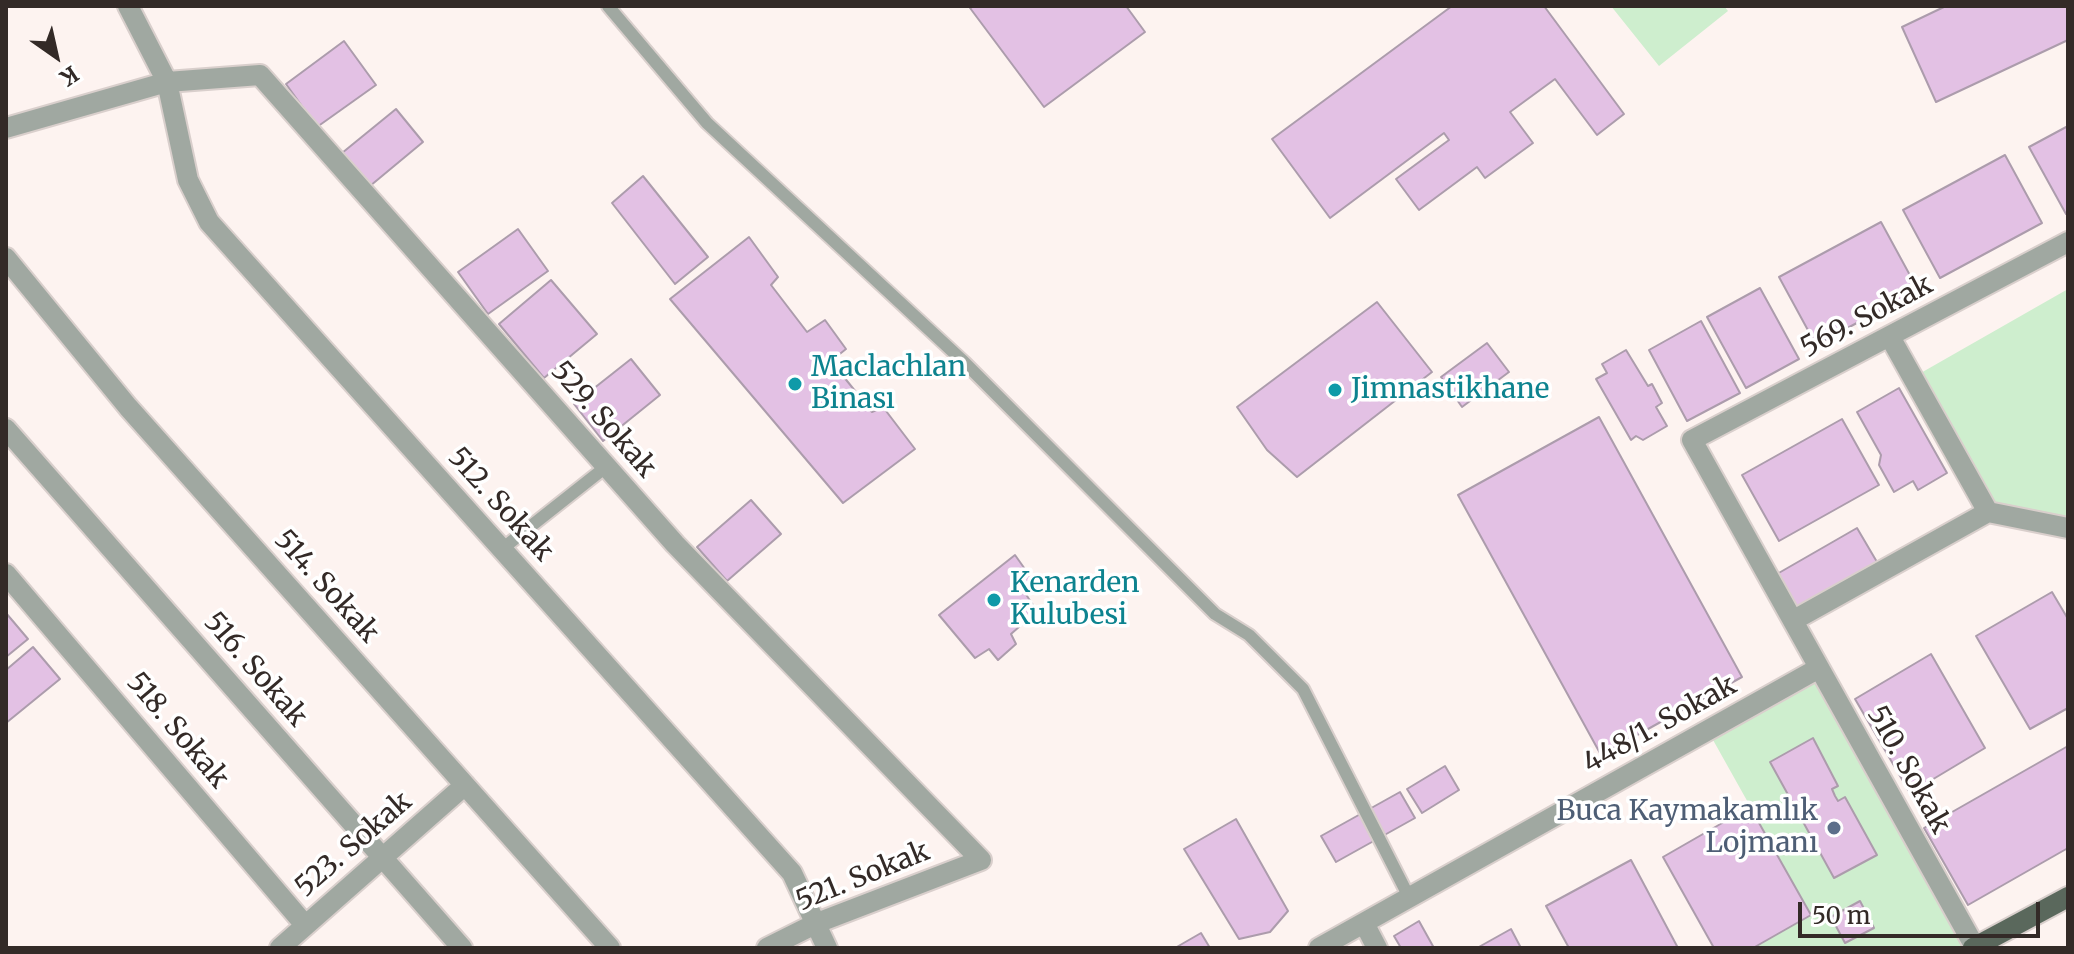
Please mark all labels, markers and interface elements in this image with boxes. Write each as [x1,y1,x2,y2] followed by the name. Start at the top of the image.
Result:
[16,16,96,96] north arrow
[55,60,84,92] text: K
[1795,268,1939,366] street label: 569. Sokak
[811,351,966,417] place label: Maclachlan Binası
[543,355,663,485] street label: 529. Sokak
[1351,373,1549,407] place label: Jimnastikhane
[786,375,804,393] marker: Maclachlan Binası
[1326,381,1344,399] marker: Jimnastikhane
[440,441,560,569] street label: 512. Sokak
[267,524,385,650] street label: 514. Sokak
[1010,567,1140,633] place label: Kenarden Kulubesi
[985,591,1003,609] marker: Kenarden Kulubesi
[196,606,314,734] street label: 516. Sokak
[119,666,235,796] street label: 518. Sokak
[1577,669,1743,781] street label: 448/1. Sokak
[1859,700,1957,840] street label: 510. Sokak
[289,785,419,905] street label: 523. Sokak
[1557,795,1818,861] place label: Buca Kaymakamlık Lojmanı
[1825,819,1843,837] marker: Buca Kaymakamlık Lojmanı
[792,835,934,919] street label: 521. Sokak
[1802,886,2044,936] scale bar
[1812,900,1871,931] text: 50 m

